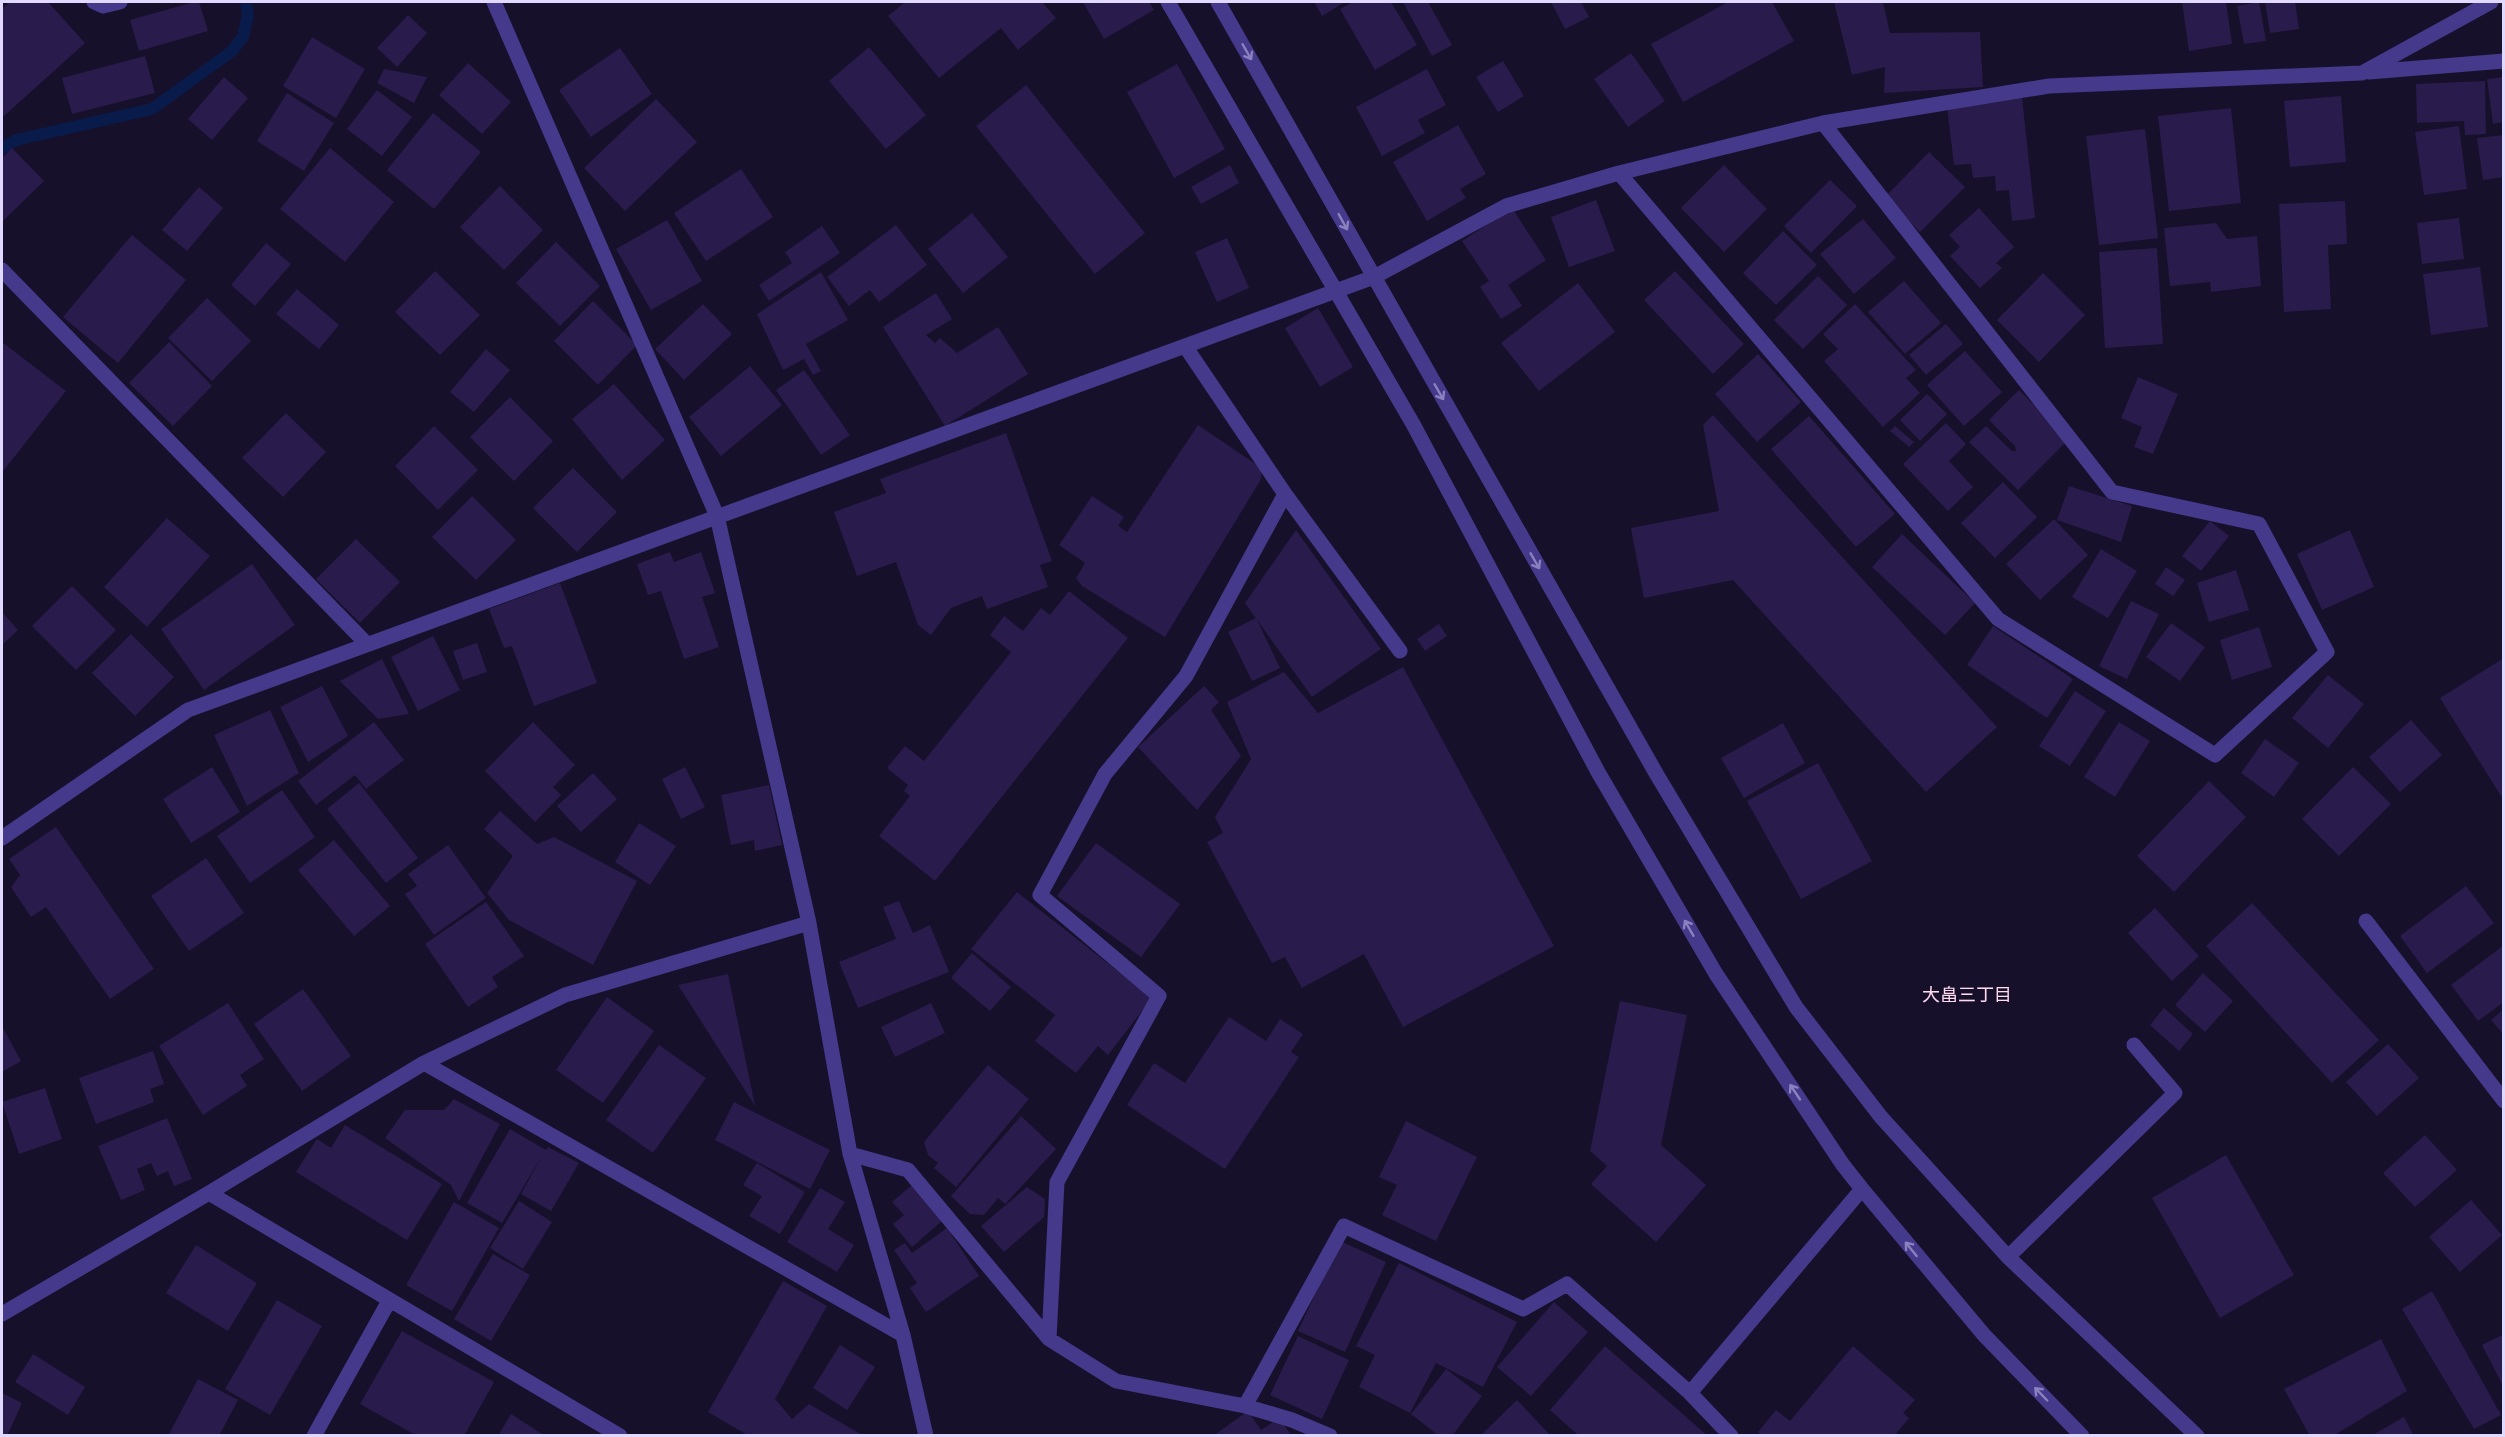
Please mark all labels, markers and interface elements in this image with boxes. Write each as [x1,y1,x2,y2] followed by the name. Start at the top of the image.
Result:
[1241,44,1253,61] one-way arrow
[1337,213,1349,230] one-way arrow
[1433,383,1445,400] one-way arrow
[1529,552,1541,569] one-way arrow
[1683,920,1694,938] one-way arrow
[1922,983,2012,1007] district label: 大畠三丁目
[1788,1084,1801,1101] one-way arrow
[1904,1241,1917,1257] one-way arrow
[2033,1387,2048,1402] one-way arrow

